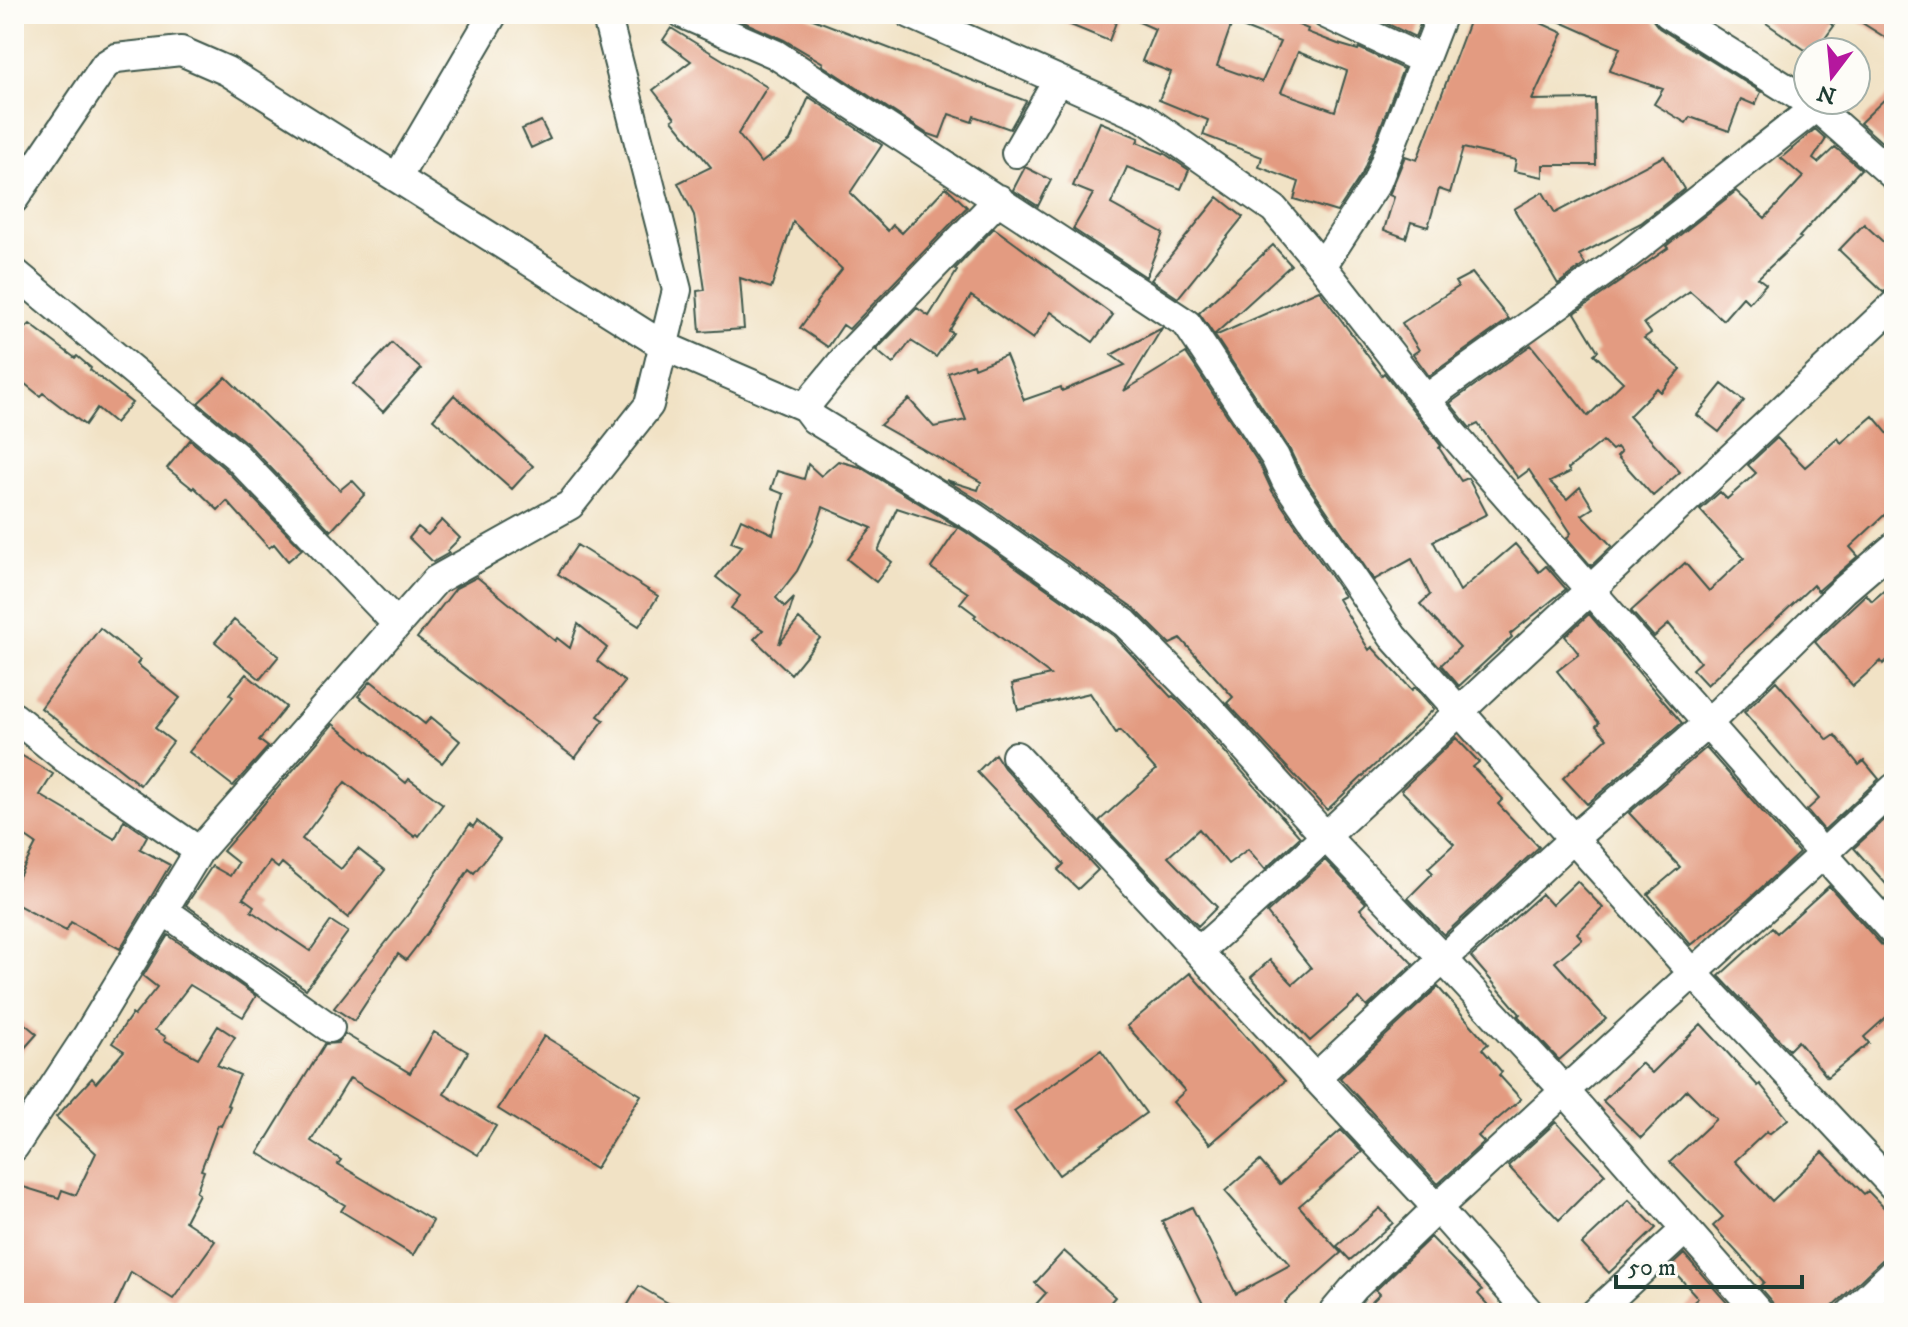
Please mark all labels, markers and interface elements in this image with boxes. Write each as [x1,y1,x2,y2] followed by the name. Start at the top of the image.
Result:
[1792,36,1872,116] north arrow
[1814,78,1839,109] text: N
[1616,1239,1802,1289] scale bar
[1628,1253,1676,1283] text: 50 m

